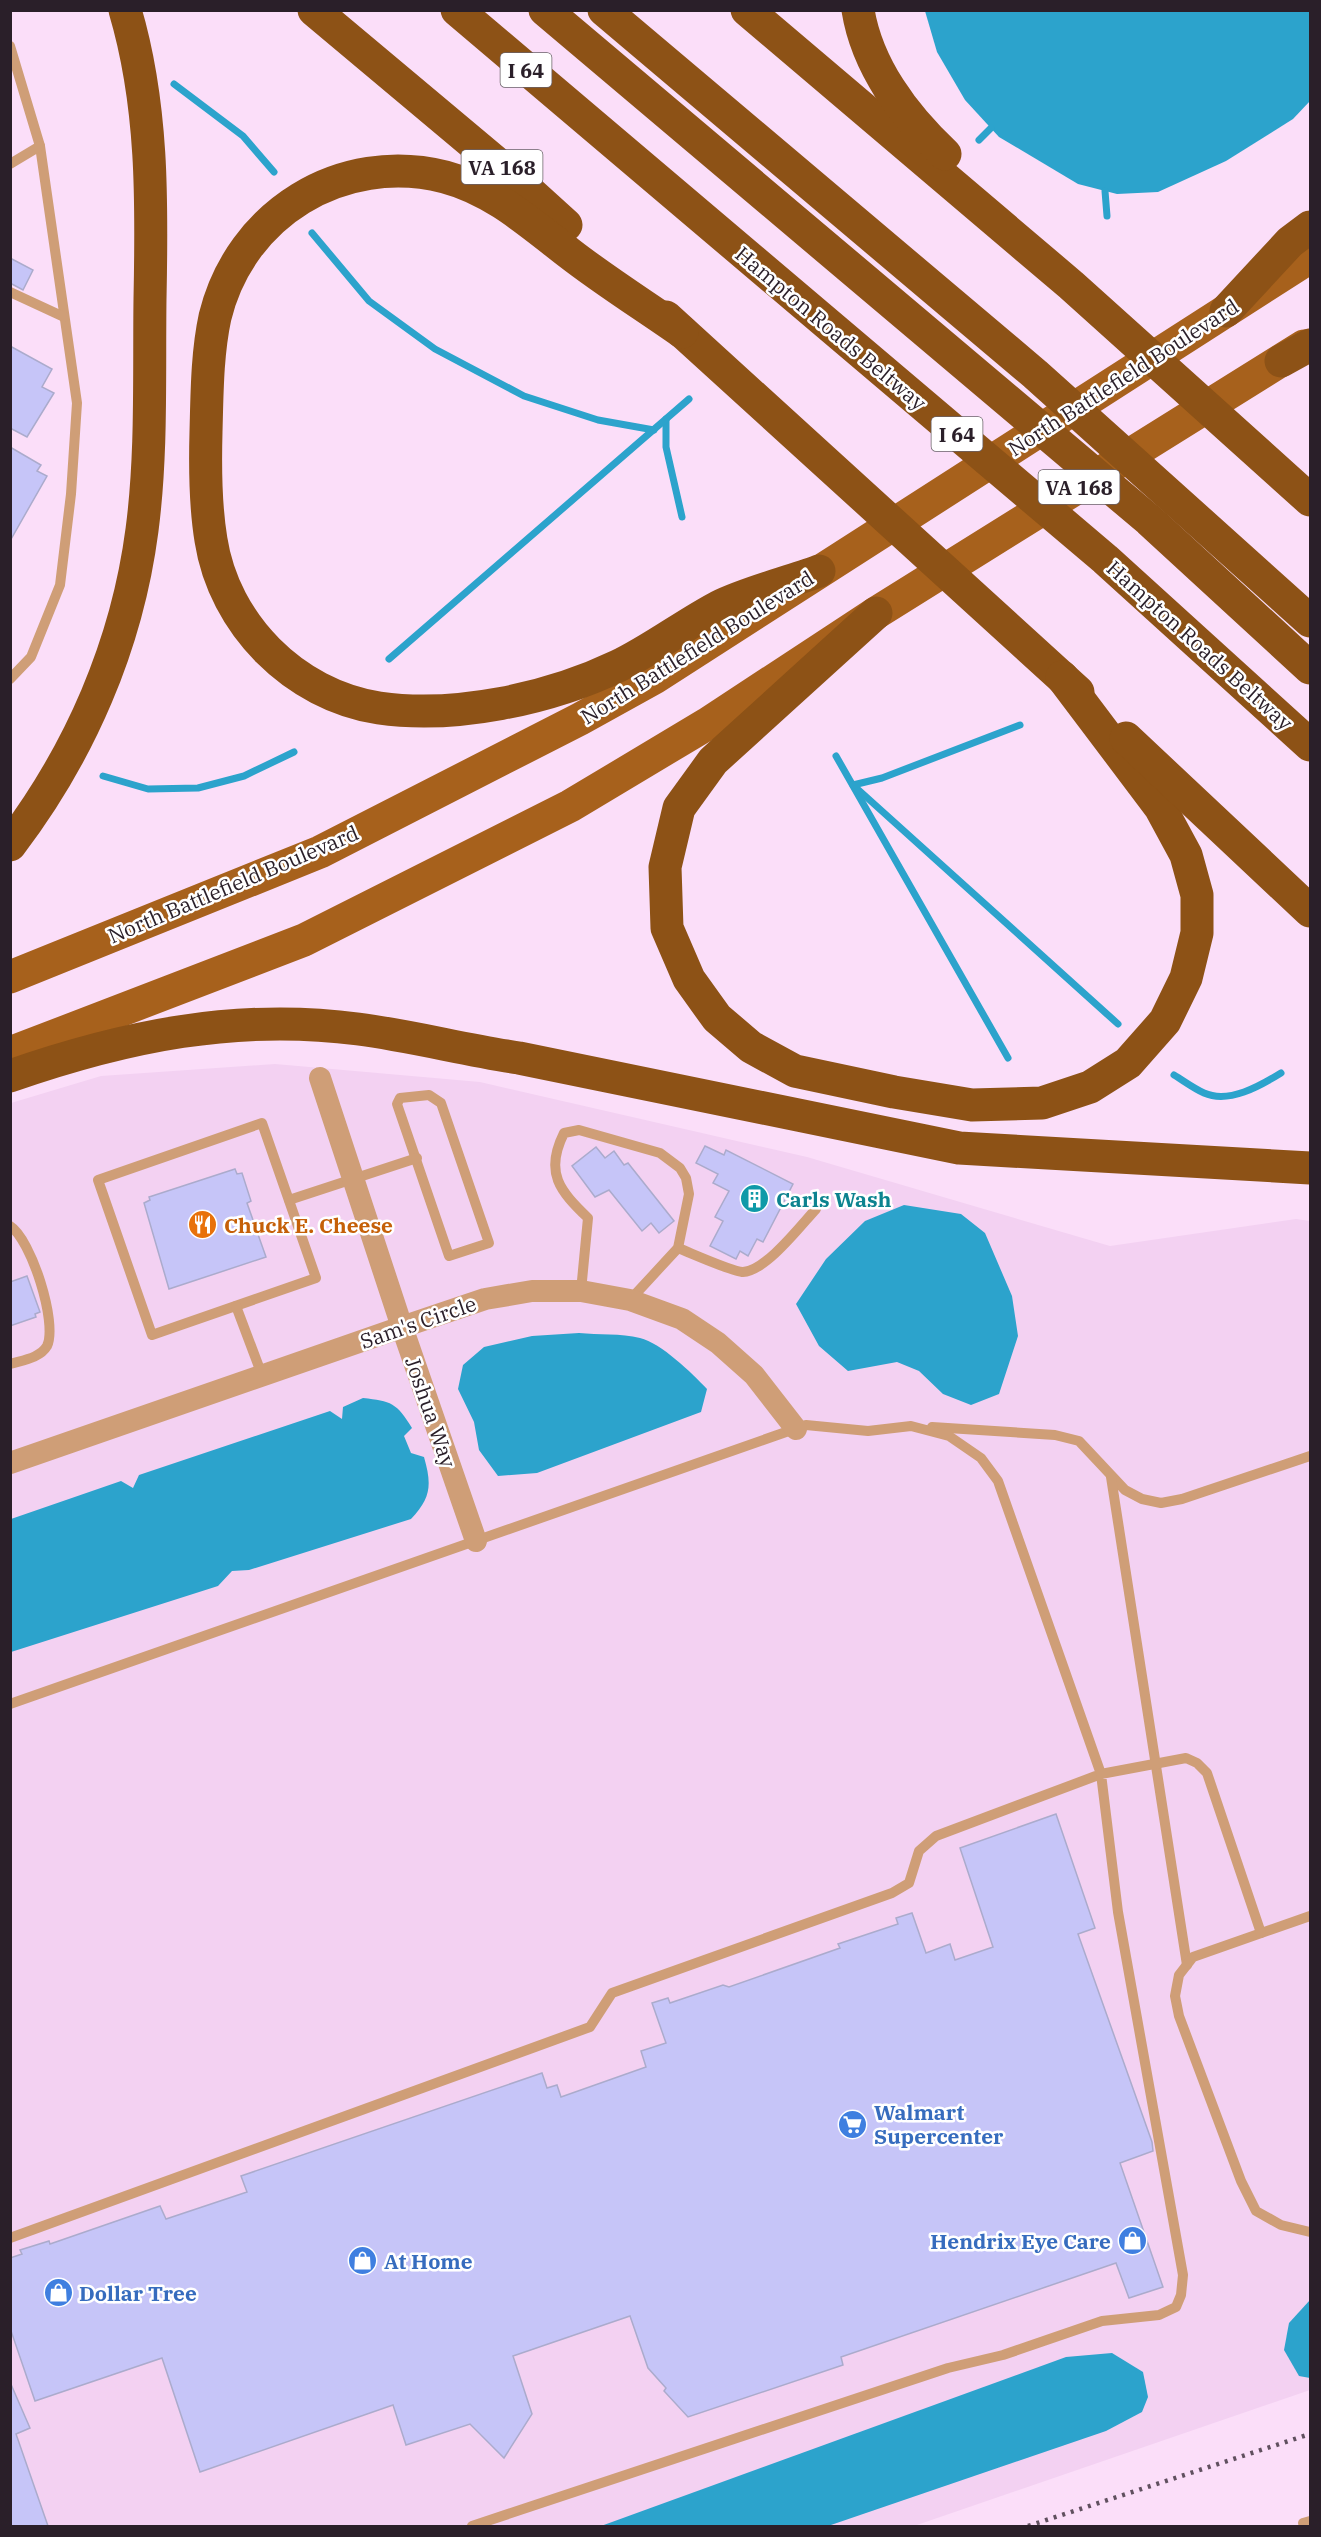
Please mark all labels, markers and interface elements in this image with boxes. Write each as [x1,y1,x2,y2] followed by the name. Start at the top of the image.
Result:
[500,53,552,87] road number: I 64
[462,150,542,184] road number: VA 168
[730,240,933,417] street label: Hampton Roads Beltway
[1002,292,1244,462] street label: North Battlefield Boulevard
[932,417,982,451] road number: I 64
[1038,470,1120,504] road number: VA 168
[1101,554,1300,737] street label: Hampton Roads Beltway
[575,563,819,730] street label: North Battlefield Boulevard
[103,818,363,950] street label: North Battlefield Boulevard
[739,1183,771,1215] building icon: Carls Wash
[776,1185,892,1213] place label: Carls Wash
[187,1209,219,1241] restaurant icon: Chuck E. Cheese
[224,1211,393,1239] place label: Chuck E. Cheese
[356,1289,480,1355] street label: Sam's Circle
[399,1353,463,1472] street label: Joshua Way
[874,2098,1004,2150] place label: Walmart Supercenter
[837,2108,869,2140] supermarket icon: Walmart Supercenter
[1116,2225,1148,2257] shop icon: Hendrix Eye Care
[930,2227,1111,2255] place label: Hendrix Eye Care
[347,2245,379,2277] shop icon: At Home
[384,2247,473,2275] place label: At Home
[42,2277,74,2309] shop icon: Dollar Tree
[79,2279,197,2307] place label: Dollar Tree

